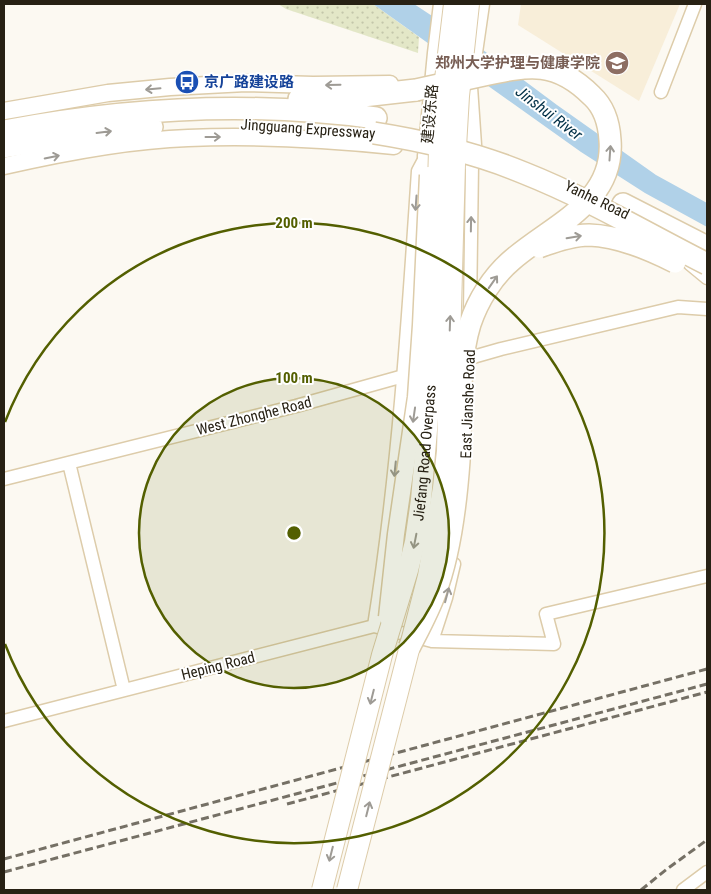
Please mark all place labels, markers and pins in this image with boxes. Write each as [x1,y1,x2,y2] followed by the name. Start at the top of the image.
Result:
[604,50,630,76] school or university icon: 郑州大学护理与健康学院
[435,54,600,72] place label: 郑州大学护理与健康学院
[174,69,200,95] bus stop icon: 京广路建设路
[204,73,294,91] place label: 京广路建设路
[285,524,303,542] centre of rings

